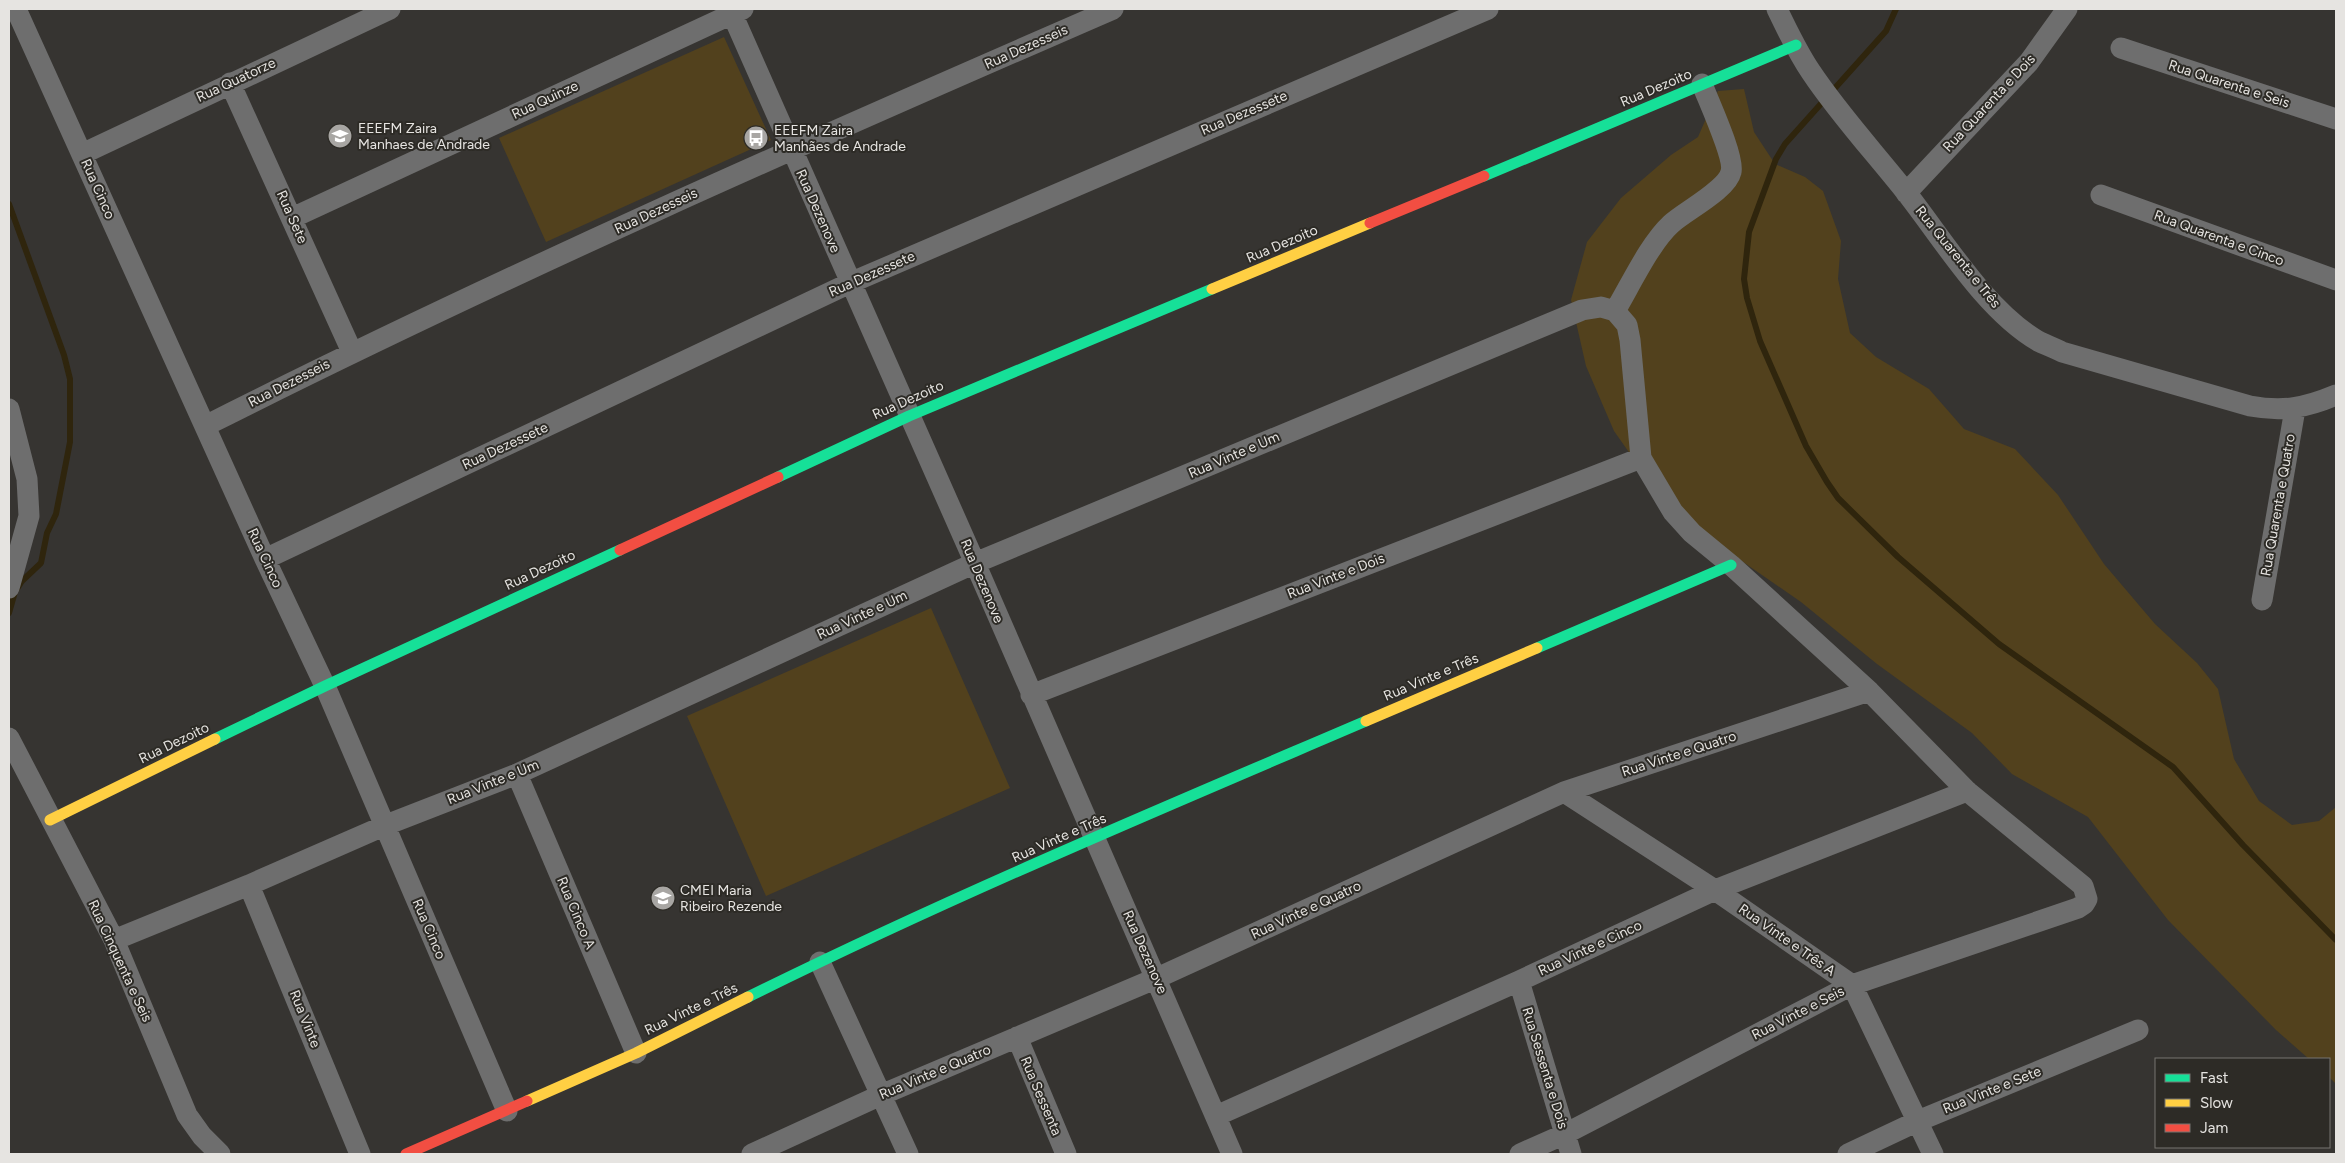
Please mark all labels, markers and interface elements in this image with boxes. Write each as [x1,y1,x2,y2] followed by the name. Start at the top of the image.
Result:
[982,21,1070,73] street label: Rua Dezesseis
[1939,50,2039,156] street label: Rua Quarenta e Dois
[194,54,279,106] street label: Rua Quatorze
[2166,56,2292,112] street label: Rua Quarenta e Seis
[1618,65,1694,111] street label: Rua Dezoito
[509,77,581,123] street label: Rua Quinze
[1198,87,1290,139] street label: Rua Dezessete
[358,120,490,153] place label: EEEFM Zaira Manhaes de Andrade
[774,122,906,155] place label: EEEFM Zaira Manhães de Andrade
[327,123,353,149] school or university icon: EEEFM Zaira Manhaes de Andrade
[743,125,769,151] bus stop icon: EEEFM Zaira Manhães de Andrade
[77,156,119,222] street label: Rua Cinco
[792,167,844,256] street label: Rua Dezenove
[612,184,700,238] street label: Rua Dezesseis
[273,188,311,246] street label: Rua Sete
[1912,203,2004,311] street label: Rua Quarenta e Três
[2152,207,2286,269] street label: Rua Quarenta e Cinco
[1244,221,1320,267] street label: Rua Dezoito
[826,247,918,301] street label: Rua Dezessete
[245,355,333,411] street label: Rua Dezesseis
[870,377,946,423] street label: Rua Dezoito
[459,419,551,473] street label: Rua Dezessete
[1186,428,1282,482] street label: Rua Vinte e Um
[2257,433,2299,577] street label: Rua Quarenta e Quatro
[244,525,286,591] street label: Rua Cinco
[957,536,1007,626] street label: Rua Dezenove
[502,546,578,594] street label: Rua Dezoito
[1285,550,1387,602] street label: Rua Vinte e Dois
[814,587,910,643] street label: Rua Vinte e Um
[1381,649,1481,705] street label: Rua Vinte e Três
[136,719,212,767] street label: Rua Dezoito
[1620,727,1738,781] street label: Rua Vinte e Quatro
[445,756,541,808] street label: Rua Vinte e Um
[1009,810,1109,866] street label: Rua Vinte e Três
[553,874,599,952] street label: Rua Cinco A
[1248,877,1364,943] street label: Rua Vinte e Quatro
[680,882,782,915] place label: CMEI Maria Ribeiro Rezende
[650,885,676,911] school or university icon: CMEI Maria Ribeiro Rezende
[409,896,449,962] street label: Rua Cinco
[84,897,156,1025] street label: Rua Cinquenta e Seis
[1735,900,1839,980] street label: Rua Vinte e Três A
[1119,908,1171,997] street label: Rua Dezenove
[1536,917,1644,979] street label: Rua Vinte e Cinco
[642,979,740,1039] street label: Rua Vinte e Três
[1749,982,1847,1044] street label: Rua Vinte e Seis
[286,988,324,1051] street label: Rua Vinte
[1518,1005,1572,1131] street label: Rua Sessenta e Dois
[877,1041,993,1103] street label: Rua Vinte e Quatro
[1017,1054,1065,1138] street label: Rua Sessenta
[2155,1058,2330,1148] legend
[1940,1062,2044,1117] street label: Rua Vinte e Sete
[2200,1069,2229,1087] text: Fast
[2200,1094,2233,1112] text: Slow
[2200,1119,2228,1137] text: Jam

